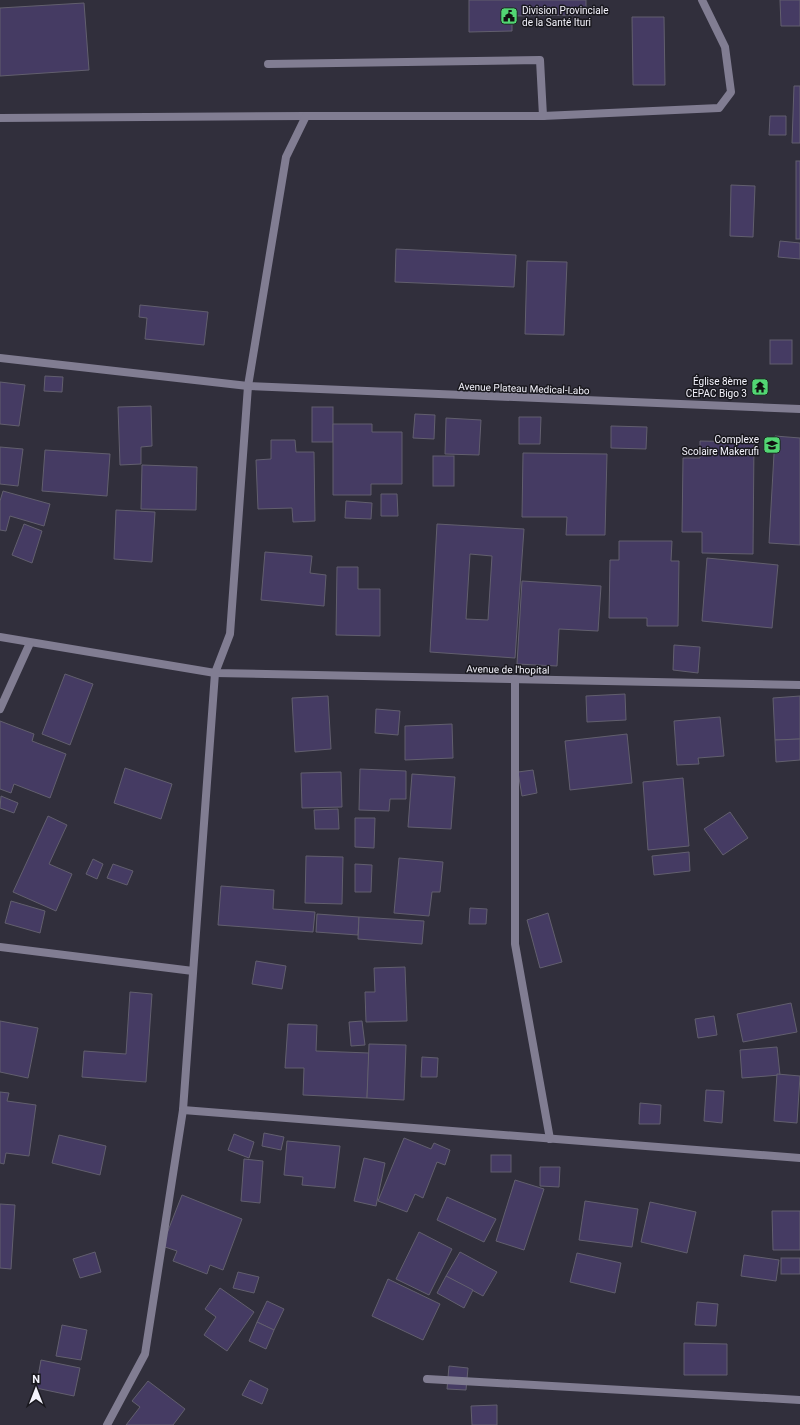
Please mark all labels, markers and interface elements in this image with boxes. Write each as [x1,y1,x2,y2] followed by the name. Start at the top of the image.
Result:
[522,5,608,28] place label: Division Provinciale de la Santé Ituri
[499,6,519,26] public building icon: Division Provinciale de la Santé Ituri
[686,375,747,399] place label: Église 8ème CEPAC Bigo 3
[750,377,770,397] temple icon: Église 8ème CEPAC Bigo 3
[458,381,590,396] street label: Avenue Plateau Medical-Labo
[682,434,759,457] place label: Complexe Scolaire Makerufi
[762,435,782,455] school or university icon: Complexe Scolaire Makerufi
[466,663,550,676] street label: Avenue de l'hopital
[16,1369,56,1409] north arrow
[32,1373,40,1386] text: N

